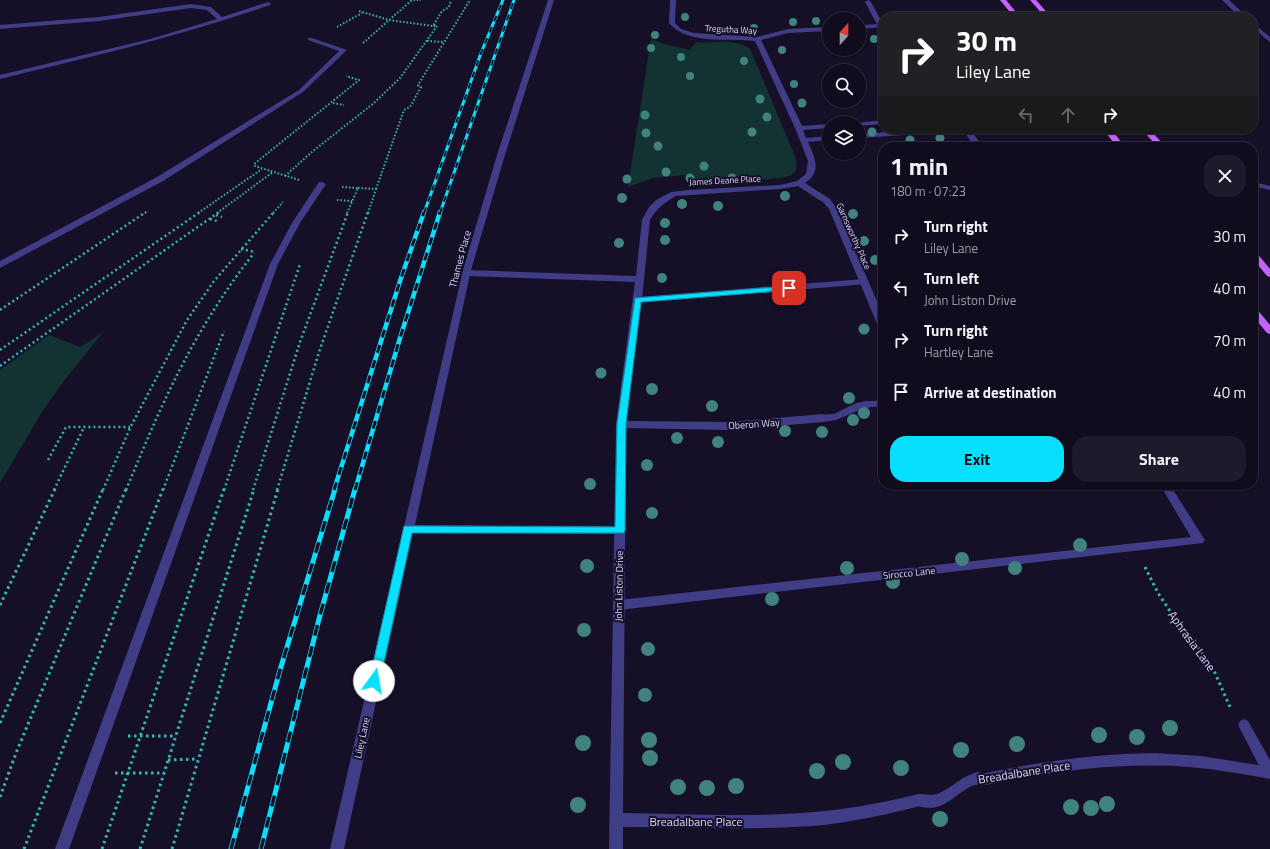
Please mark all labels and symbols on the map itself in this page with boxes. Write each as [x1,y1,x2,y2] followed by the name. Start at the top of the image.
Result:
[822,12,866,56] north arrow
[705,21,758,37] street label: Tregutha Way
[689,172,762,188] street label: James Deane Place
[834,201,875,272] street label: Garnsworthy Place
[445,229,475,289] street label: Thames Place
[772,271,806,305] pin
[728,415,780,433] street label: Oberon Way
[611,550,627,622] street label: John Liston Drive
[882,563,936,583] street label: Sirocco Lane
[1163,607,1221,675] street label: Aphrasia Lane
[353,660,395,702] position arrow
[350,716,374,760] street label: Liley Lane
[976,755,1072,789] street label: Breadalbane Place
[649,812,743,831] street label: Breadalbane Place

